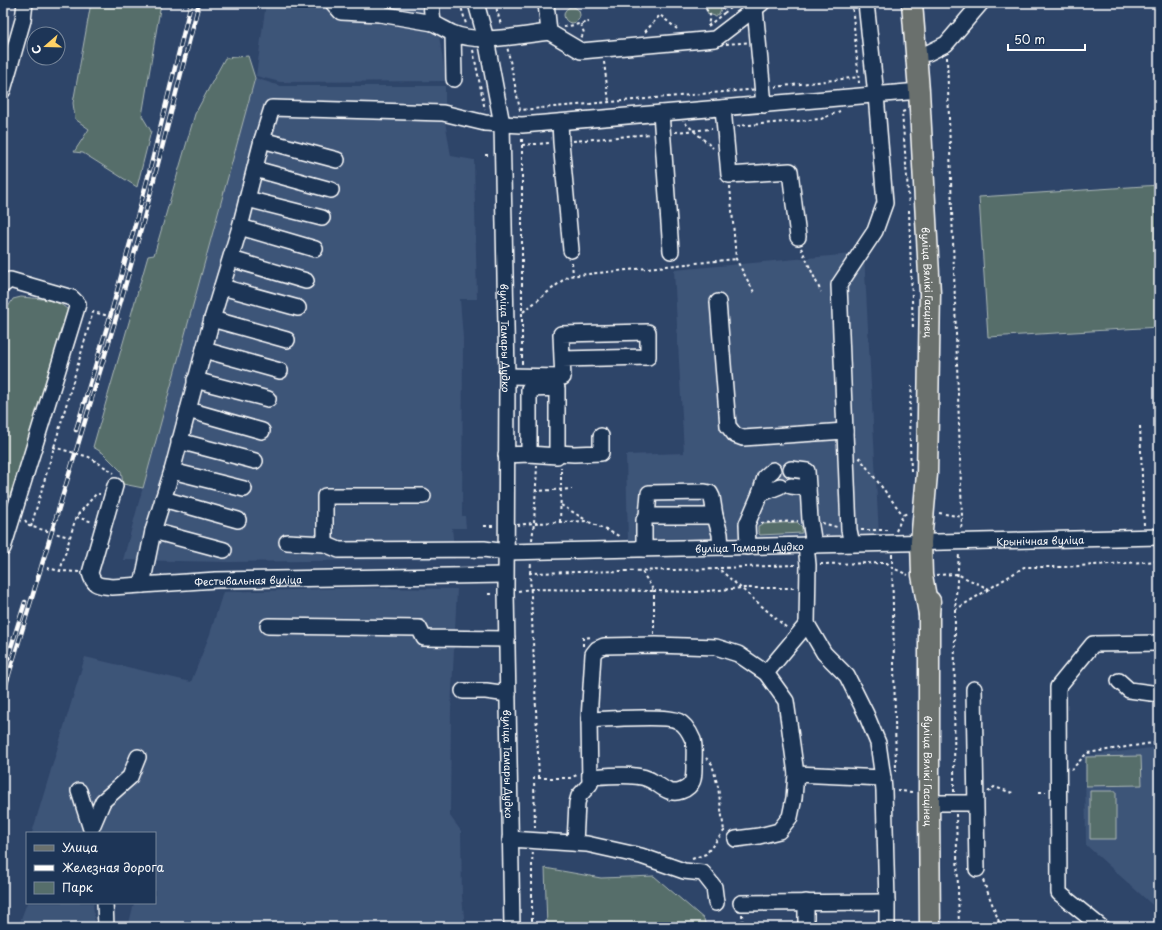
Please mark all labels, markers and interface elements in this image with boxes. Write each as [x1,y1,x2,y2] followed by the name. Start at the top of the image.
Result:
[26,26,66,66] north arrow
[1008,26,1085,52] scale bar
[1014,30,1045,48] text: 50 m
[27,43,46,56] text: С
[918,227,938,339] street label: вуліца Вялікі Гасцінец
[497,284,515,393] street label: вуліца Тамары Дудко
[996,531,1085,548] street label: Крынічная вуліца
[695,538,804,556] street label: вуліца Тамары Дудко
[194,571,303,589] street label: Фестывальная вуліца
[500,710,518,819] street label: вуліца Тамары Дудко
[921,716,937,827] street label: вуліца Вялікі Гасцінец
[26,832,156,904] legend
[62,838,98,856] text: Улица
[62,858,165,876] text: Железная дорога
[62,878,94,896] text: Парк

